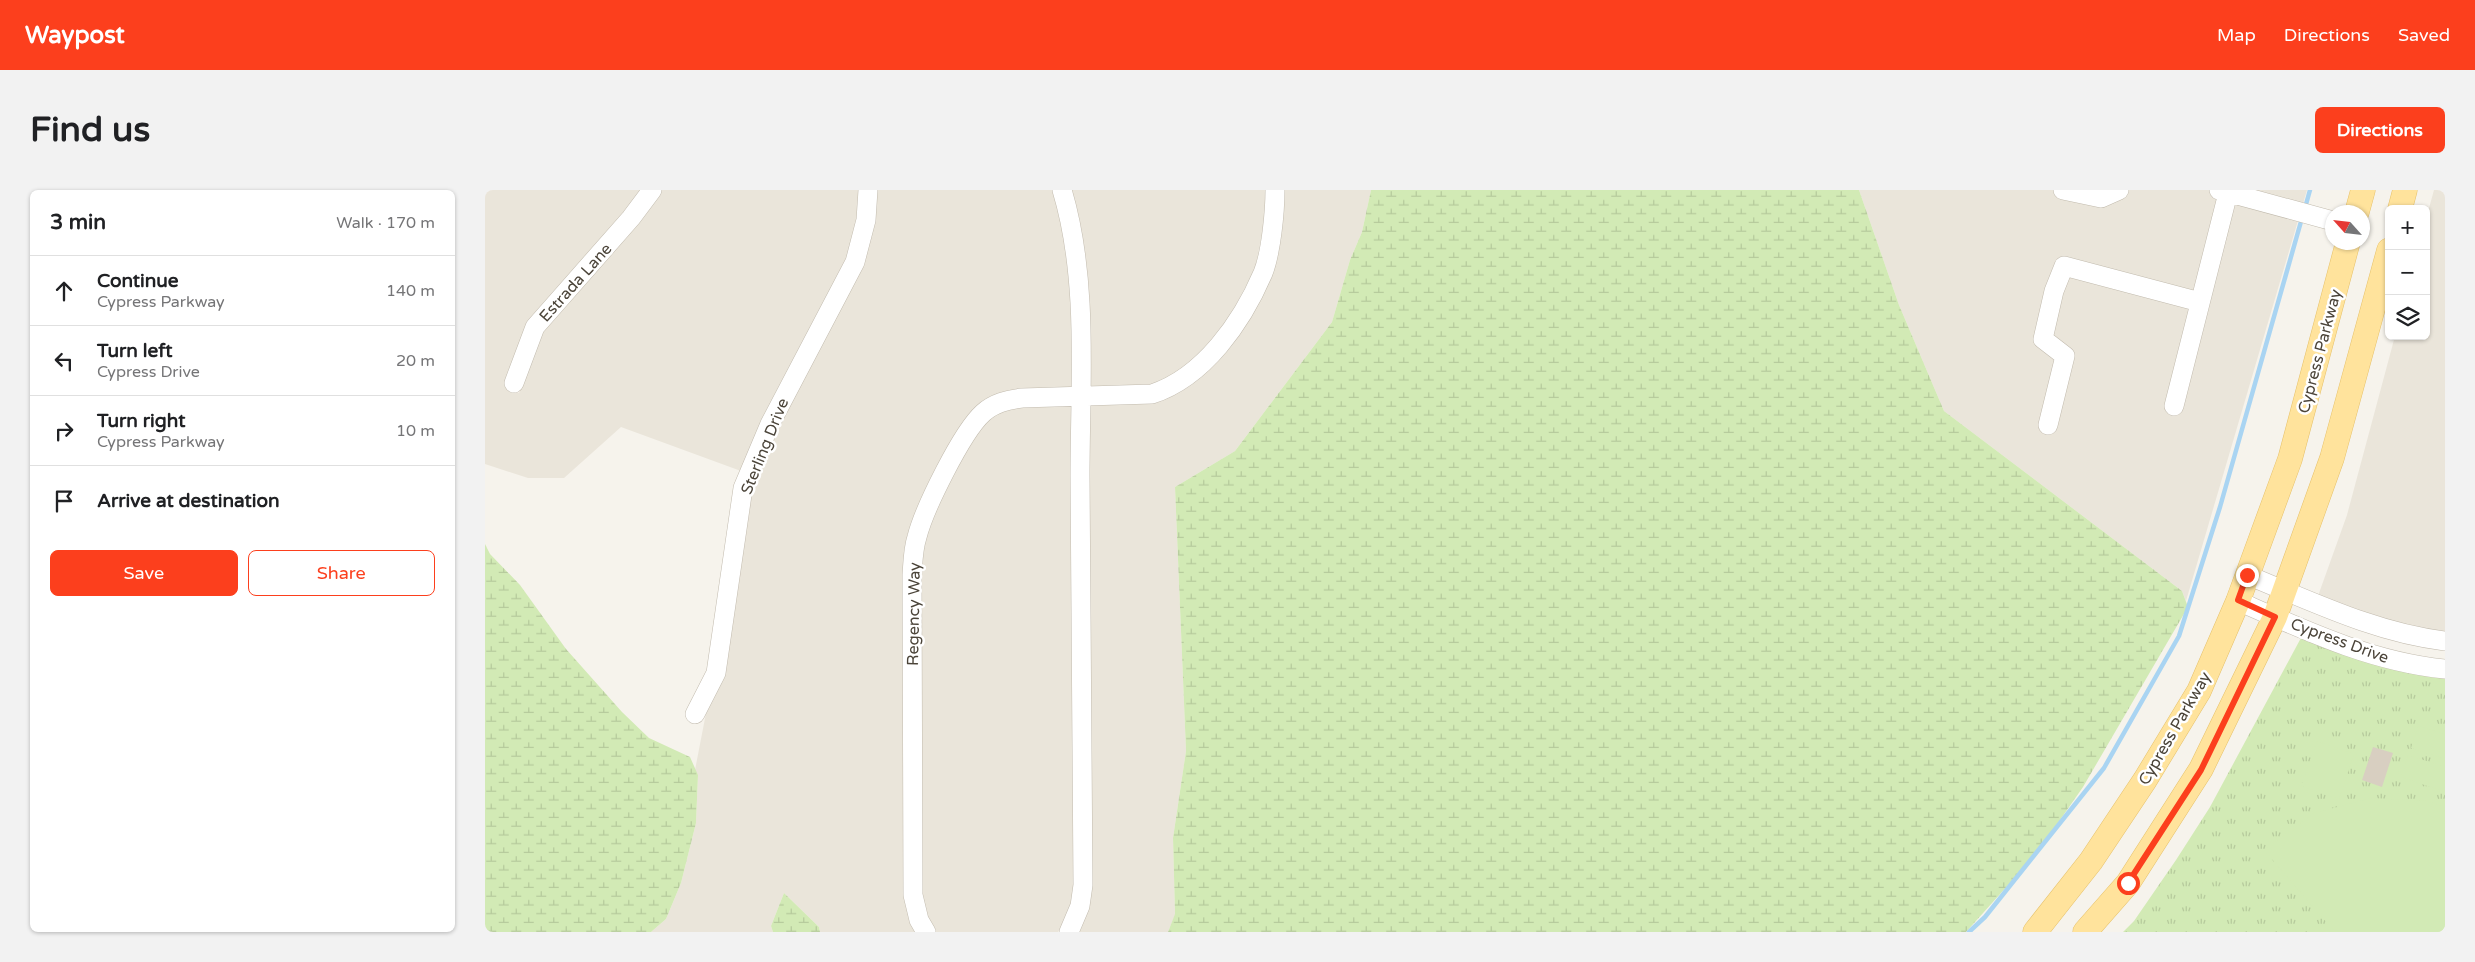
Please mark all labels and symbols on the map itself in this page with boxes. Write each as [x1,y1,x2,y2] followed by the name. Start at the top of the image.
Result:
[2325,205,2370,250] north arrow
[535,239,616,326] street label: Estrada Lane
[2294,287,2346,416] street label: Cypress Parkway
[737,395,793,497] street label: Sterling Drive
[903,562,925,666] street label: Regency Way
[2236,564,2259,587] route end
[2288,614,2391,668] street label: Cypress Drive
[2134,668,2216,789] street label: Cypress Parkway
[2117,872,2140,895] route start

